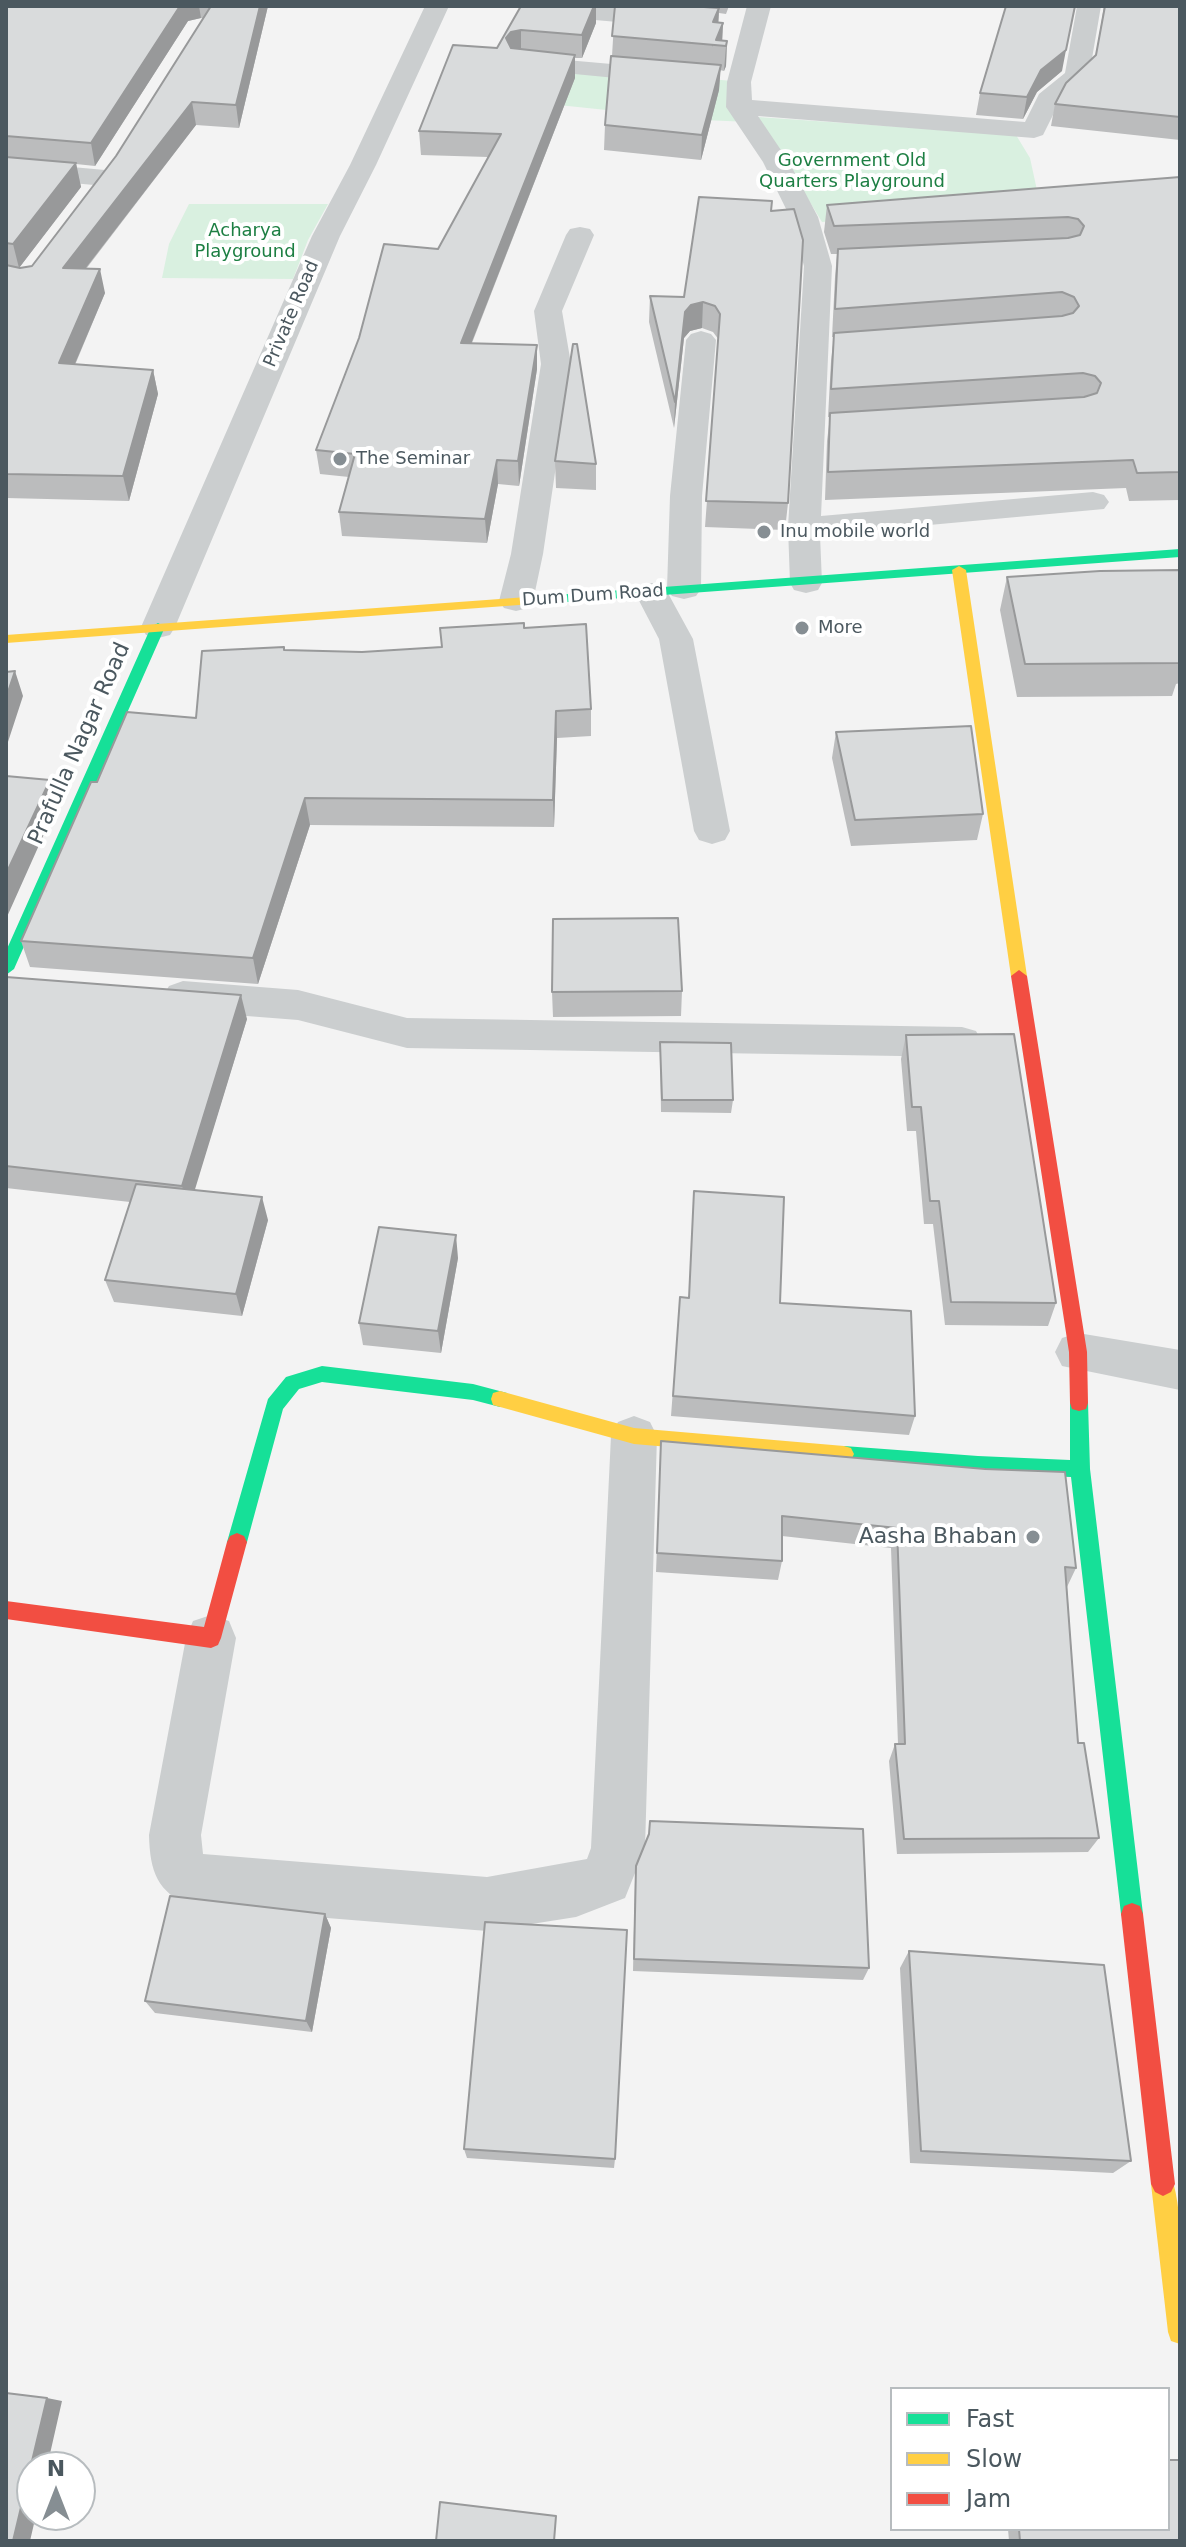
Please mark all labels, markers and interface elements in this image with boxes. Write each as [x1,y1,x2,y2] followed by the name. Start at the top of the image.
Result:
[759,150,945,192] park label: Government Old Quarters Playground
[194,220,296,262] park label: Acharya Playground
[260,257,324,371] street label: Private Road
[356,448,470,470] place label: The Seminar
[331,450,349,468] marker: The Seminar
[780,521,930,543] place label: Inu mobile world
[755,523,773,541] marker: Inu mobile world
[521,580,665,612] street label: Dum Dum Road
[818,617,863,639] place label: More
[793,619,811,637] marker: More
[24,639,136,849] street label: Prafulla Nagar Road
[859,1524,1017,1550] place label: Aasha Bhaban
[1024,1528,1042,1546] marker: Aasha Bhaban
[890,2387,1170,2531] legend
[966,2405,1014,2433] text: Fast
[966,2445,1022,2473] text: Slow
[16,2451,96,2531] north arrow
[47,2456,65,2481] text: N
[966,2485,1011,2513] text: Jam

